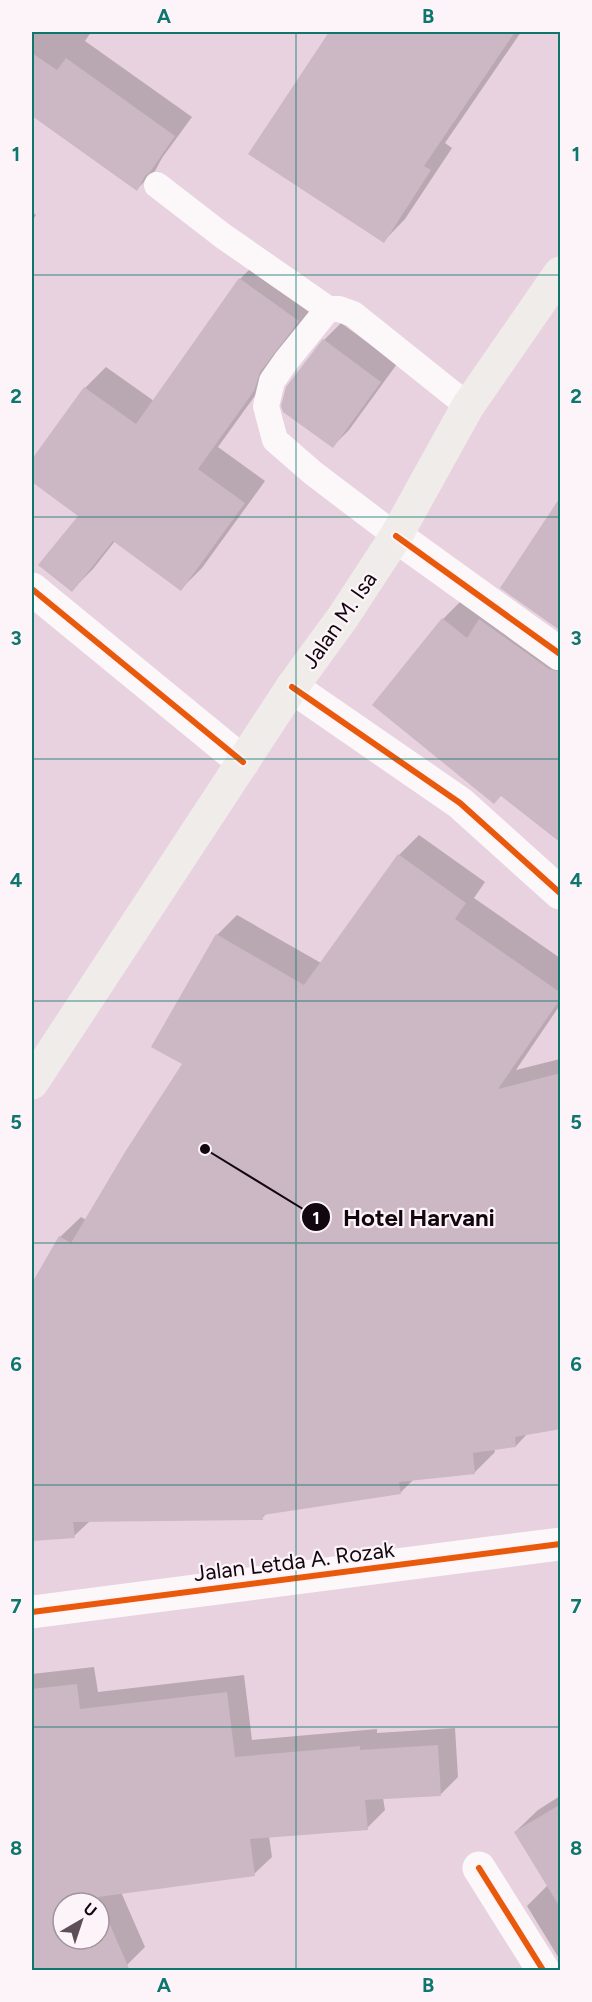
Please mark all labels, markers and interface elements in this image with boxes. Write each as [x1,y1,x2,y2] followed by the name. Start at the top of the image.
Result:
[157,4,172,28] text: A
[422,4,434,28] text: B
[12,142,20,166] text: 1
[572,142,580,166] text: 1
[10,384,22,408] text: 2
[570,384,582,408] text: 2
[296,567,383,674] street label: Jalan M. Isa
[10,626,22,650] text: 3
[570,626,582,650] text: 3
[10,868,23,892] text: 4
[570,868,583,892] text: 4
[10,1110,22,1134] text: 5
[570,1110,582,1134] text: 5
[301,1196,507,1238] callout: Hotel Harvani
[343,1203,495,1232] text: Hotel Harvani
[312,1207,320,1229] text: 1
[10,1352,22,1376] text: 6
[570,1352,582,1376] text: 6
[192,1536,396,1587] street label: Jalan Letda A. Rozak
[10,1594,22,1618] text: 7
[570,1594,582,1618] text: 7
[10,1836,22,1860] text: 8
[570,1836,582,1860] text: 8
[51,1891,111,1951] north arrow
[80,1899,100,1921] text: U
[157,1973,172,1997] text: A
[422,1973,434,1997] text: B

